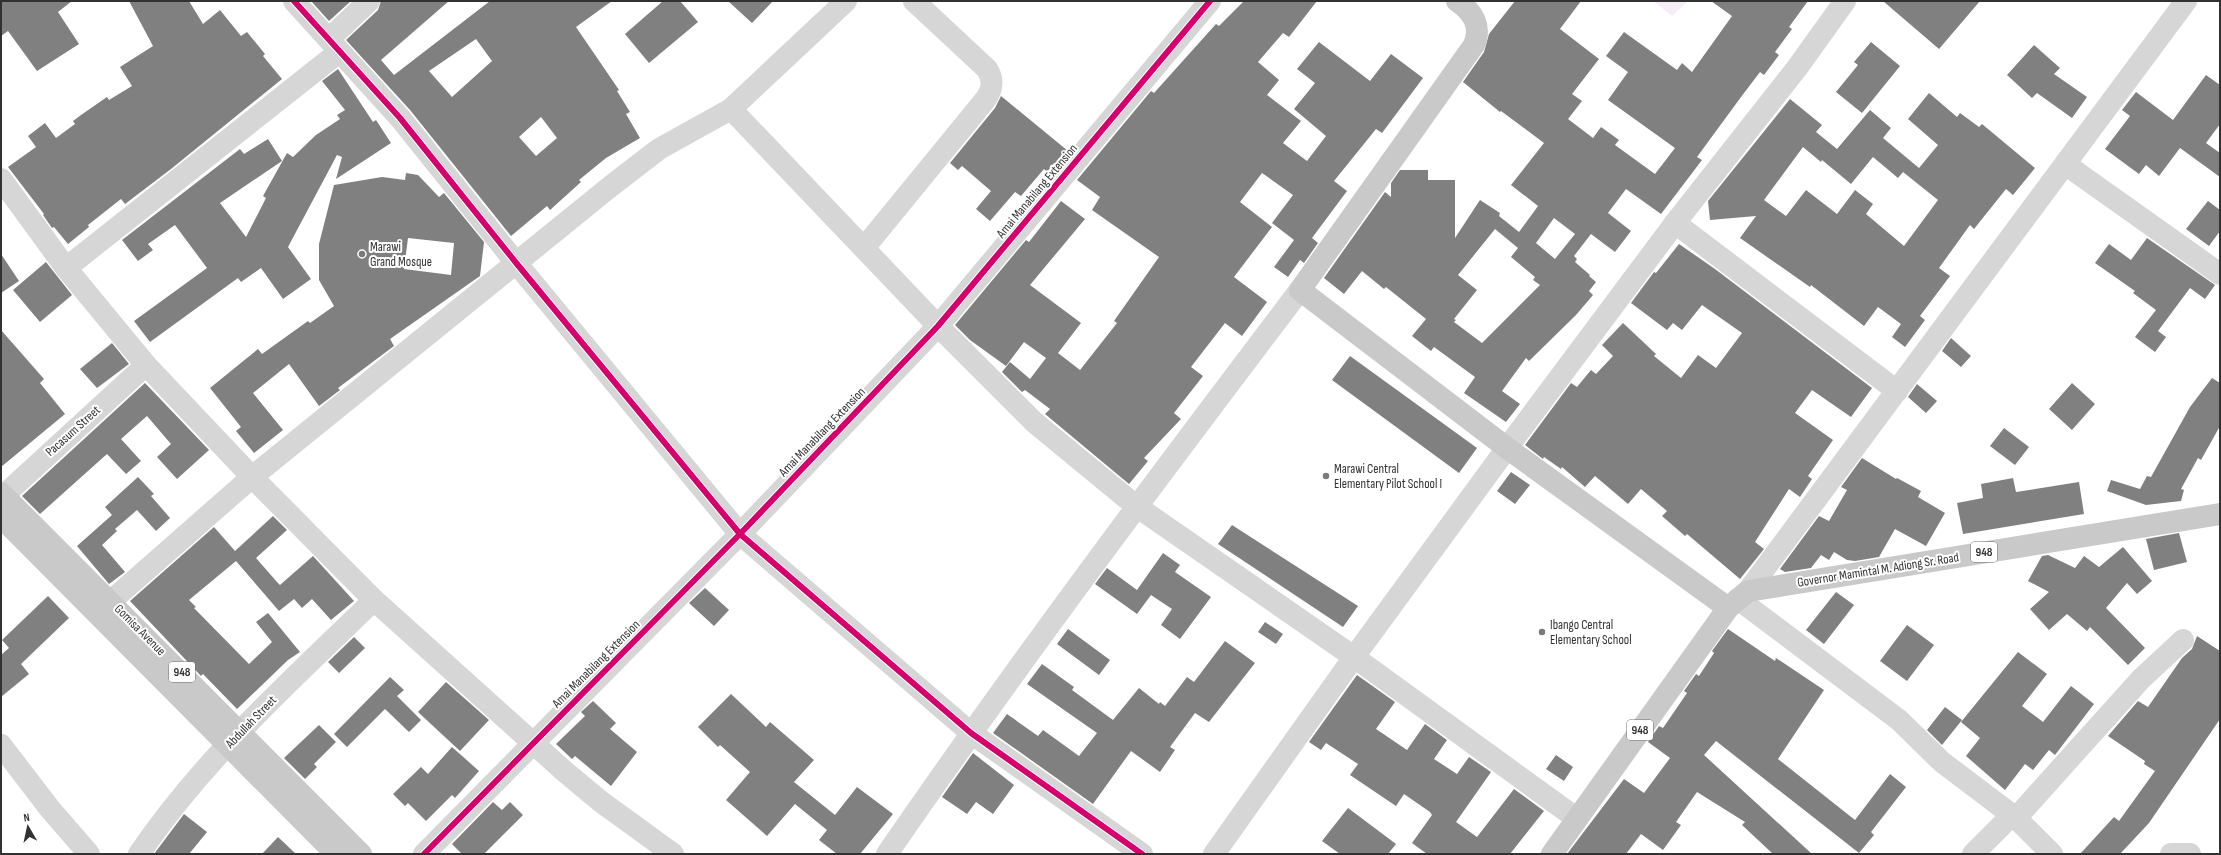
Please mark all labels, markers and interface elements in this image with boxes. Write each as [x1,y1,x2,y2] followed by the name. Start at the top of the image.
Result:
[992,141,1081,242] street label: Amai Manabilang Extension
[370,239,432,270] place label: Marawi Grand Mosque
[357,249,367,259] marker: Marawi Grand Mosque
[775,384,869,481] street label: Amai Manabilang Extension
[42,402,104,460] street label: Pacasum Street
[1334,461,1442,492] place label: Marawi Central Elementary Pilot School I
[1321,471,1331,481] marker: Marawi Central Elementary Pilot School I
[1971,542,1997,562] road number: 948
[1796,549,1960,591] street label: Governor Mamintal M. Adiong Sr. Road
[111,601,169,659] street label: Gomisa Avenue
[548,617,643,712] street label: Amai Manabilang Extension
[1550,617,1632,648] place label: Ibango Central Elementary School
[1537,627,1547,637] marker: Ibango Central Elementary School
[169,662,195,682] road number: 948
[221,692,280,752] street label: Abdullah Street
[1627,720,1653,740] road number: 948
[8,807,48,847] north arrow
[23,811,31,824] text: N

